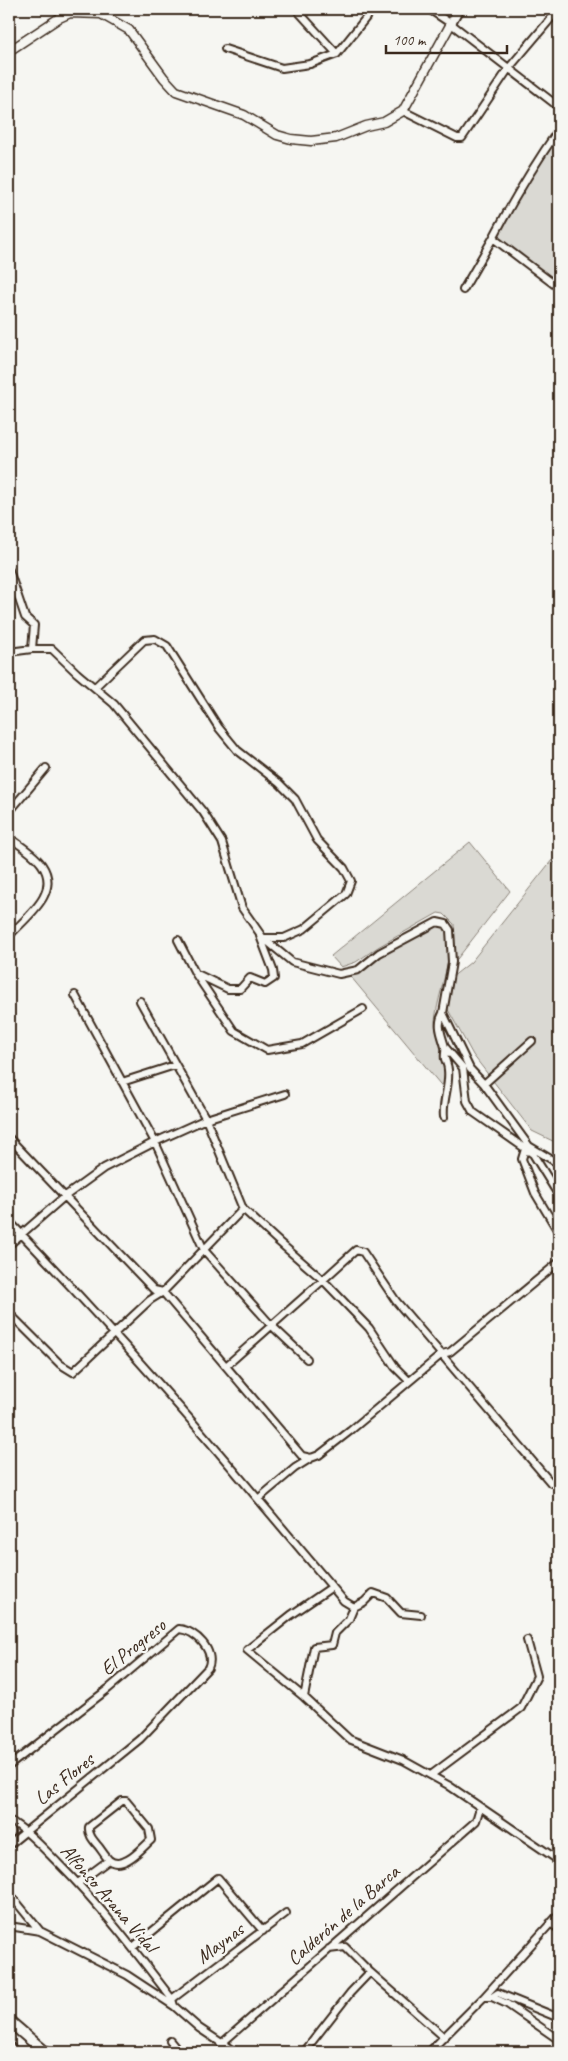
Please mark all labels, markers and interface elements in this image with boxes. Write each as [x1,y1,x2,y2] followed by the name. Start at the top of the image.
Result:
[386,22,507,54] scale bar
[393,31,427,50] text: 100 m
[95,1612,172,1681] street label: El Progreso
[29,1746,100,1810] street label: Las Flores
[55,1839,165,1960] street label: Alfonso Arana Vidal
[282,1858,405,1971] street label: Calderón de la Barca
[191,1916,251,1969] street label: Maynas

